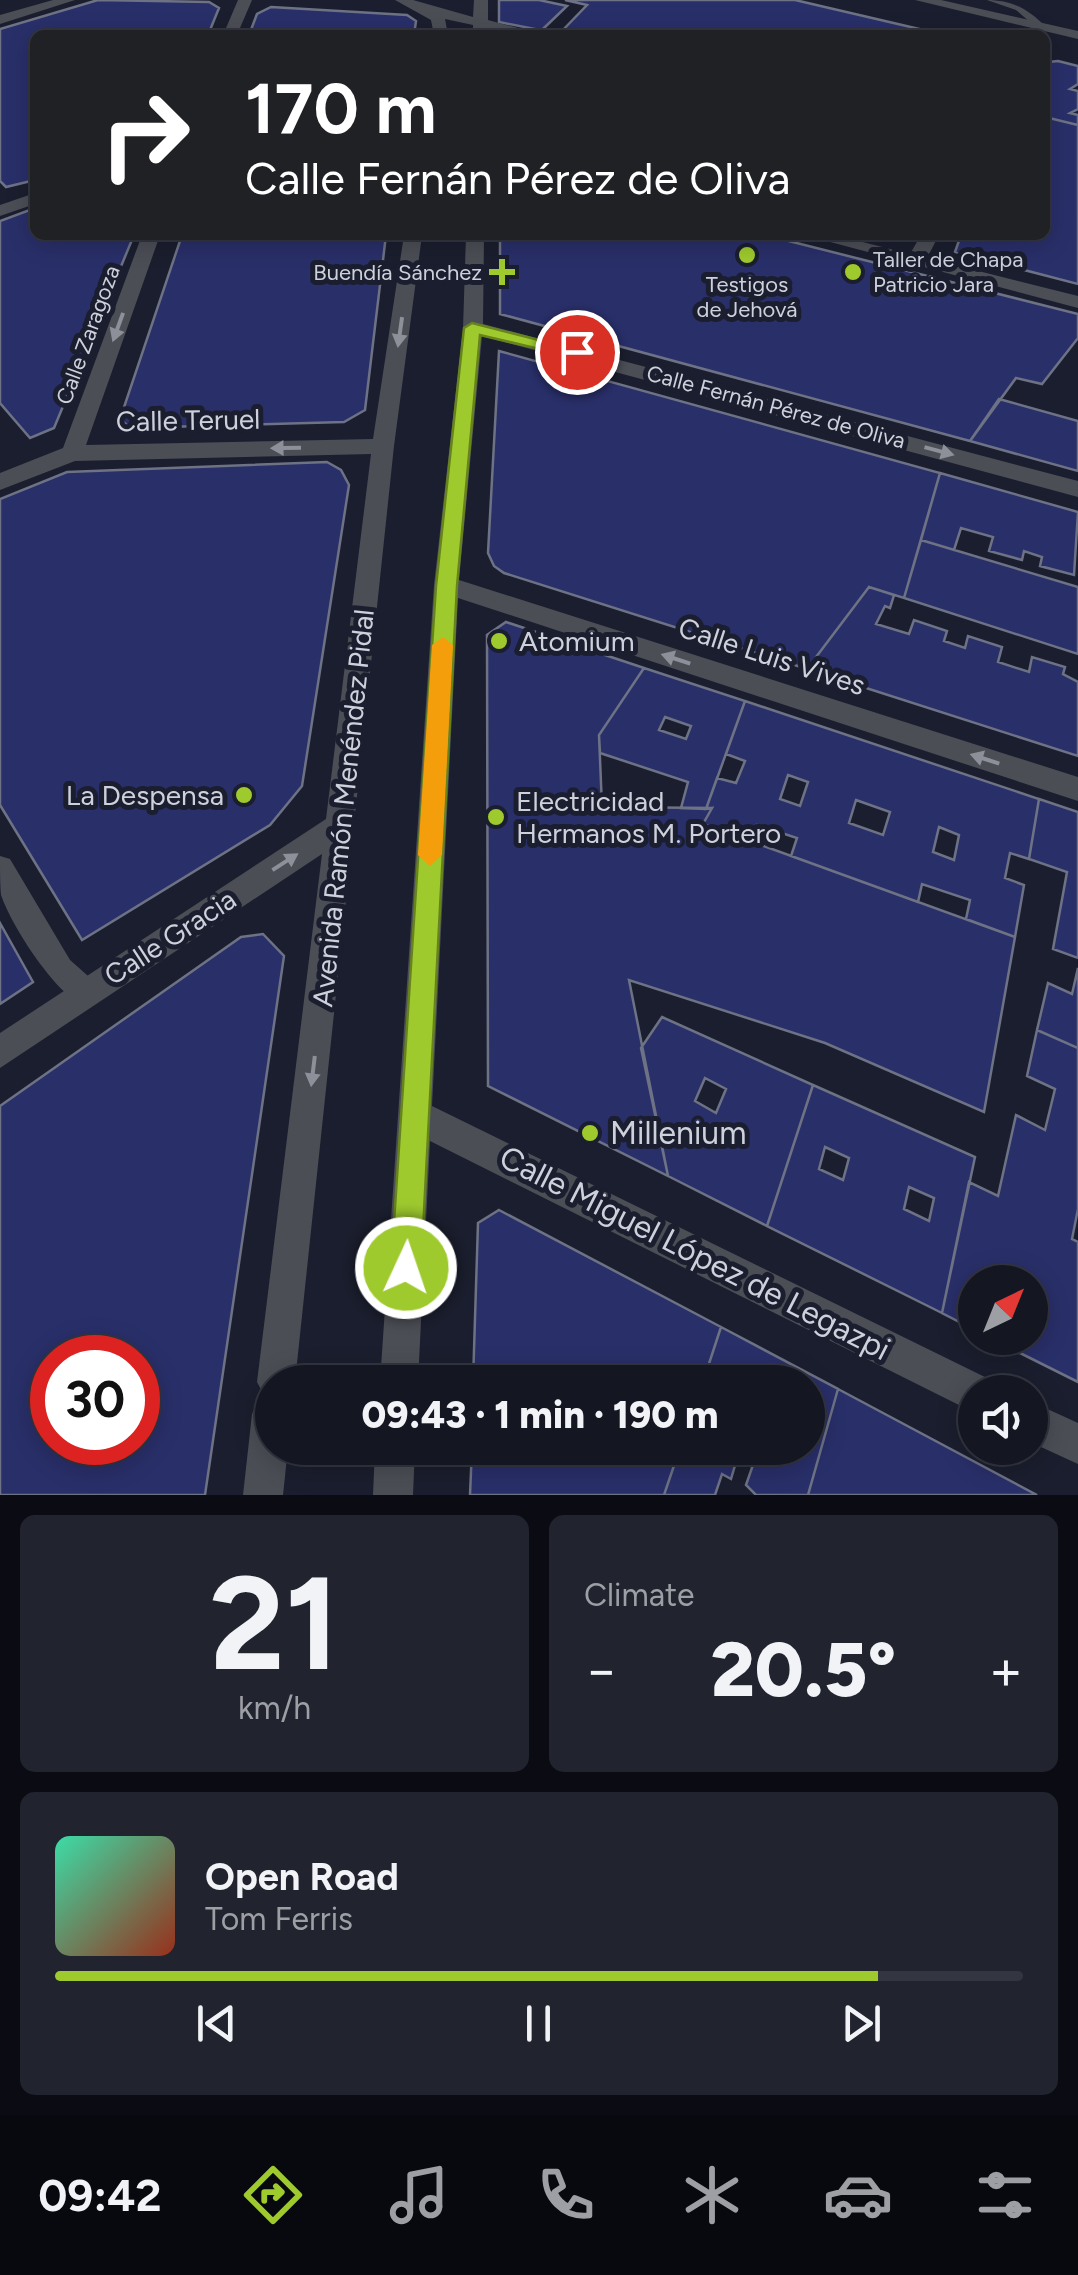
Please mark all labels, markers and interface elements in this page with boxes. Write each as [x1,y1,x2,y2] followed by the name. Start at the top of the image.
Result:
[245,66,437,151] text: 170 m
[80,70,210,200] icon: right
[245,151,790,205] text: Calle Fernán Pérez de Oliva
[736,244,758,266] marker: Testigos de Jehová
[873,246,1024,298] place label: Taller de Chapa Patricio Jara
[313,259,482,286] place label: Buendía Sánchez
[491,261,513,283] marker: Buendía Sánchez
[842,261,864,283] marker: Taller de Chapa Patricio Jara
[50,262,126,408] street label: Calle Zaragoza
[697,271,797,323] place label: Testigos de Jehová
[535,310,620,395] pin
[110,312,125,342] one-way arrow
[391,316,407,348] one-way arrow
[550,325,605,380] icon: arrive
[644,359,908,455] street label: Calle Fernán Pérez de Oliva
[115,402,261,438] street label: Calle Teruel
[269,441,301,457] one-way arrow
[924,444,955,460] one-way arrow
[305,607,381,1009] street label: Avenida Ramón Menéndez Pidal
[674,610,870,702] street label: Calle Luis Vives
[519,624,635,658] place label: Atomium
[488,630,510,652] marker: Atomium
[660,651,690,666] one-way arrow
[970,750,1000,765] one-way arrow
[66,778,224,812] place label: La Despensa
[233,784,255,806] marker: La Despensa
[516,784,781,850] place label: Electricidad Hermanos M. Portero
[485,806,507,828] marker: Electricidad Hermanos M. Portero
[271,853,298,871] one-way arrow
[98,882,242,992] street label: Calle Gracia
[305,1056,321,1088] one-way arrow
[610,1114,746,1152] place label: Millenium
[579,1122,601,1144] marker: Millenium
[493,1138,897,1368] street label: Calle Miguel López de Legazpi
[354,1216,458,1320] position arrow
[958,1265,1048,1355] north arrow
[958,1265,1048,1465] map controls
[30,1335,160,1465] speed limit sign: 30
[958,1375,1048,1465] button: sound
[362,1392,718,1438] text: 09:43 · 1 min · 190 m
[209,1546,340,1702] text: 21
[584,1576,695,1614] text: Climate
[711,1625,896,1715] text: 20.5°
[584,1637,618,1703] text: −
[989,1637,1023,1703] text: +
[238,1689,311,1727] text: km/h
[205,1854,399,1900] text: Open Road
[205,1900,353,1938] text: Tom Ferris
[189,1996,244,2051] icon: previous
[511,1996,566,2051] icon: pause
[834,1996,889,2051] icon: next
[238,2160,308,2230] icon: directions
[384,2160,454,2230] icon: music
[531,2160,601,2230] icon: phone
[677,2160,747,2230] icon: climate
[823,2160,893,2230] icon: car
[970,2160,1040,2230] icon: filters
[38,2168,162,2222] text: 09:42

